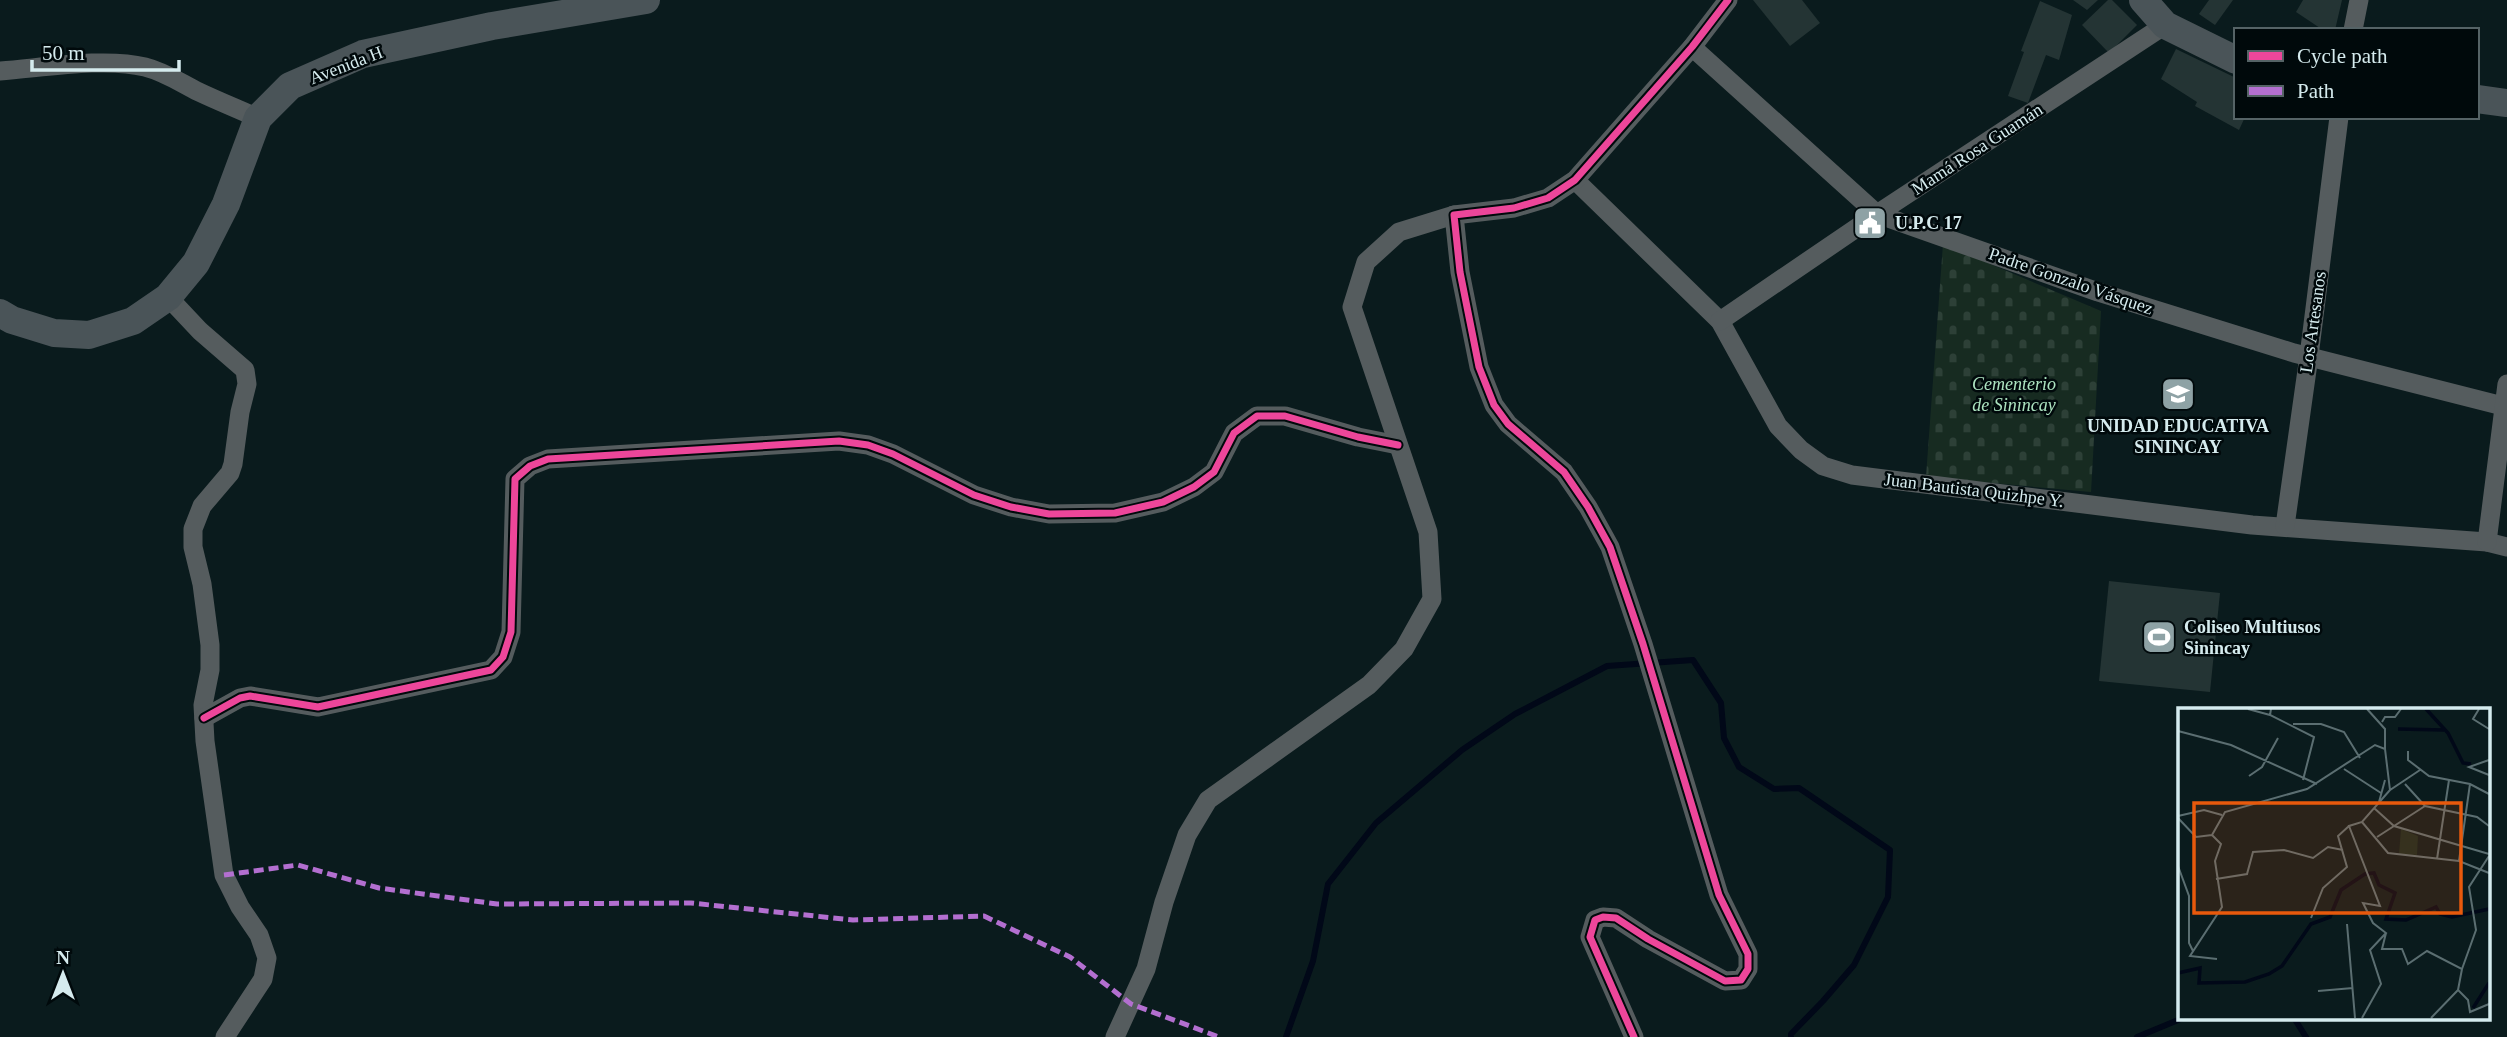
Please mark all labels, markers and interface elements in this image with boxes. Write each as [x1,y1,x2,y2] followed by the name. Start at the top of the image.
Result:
[32,28,178,72] scale bar
[2234,28,2479,119] legend
[42,41,85,65] text: 50 m
[306,42,386,88] street label: Avenida H
[2297,44,2388,68] text: Cycle path
[2297,79,2335,103] text: Path
[1908,99,2046,199] street label: Mamá Rosa Guamán
[1851,204,1889,242] public building icon: U.P.C 17
[1895,213,1962,233] place label: U.P.C 17
[1986,243,2156,319] street label: Padre Gonzalo Vásquez
[2296,270,2330,374] street label: Los Artesanos
[1972,374,2056,415] park label: Cementerio de Sinincay
[2159,375,2197,413] school or university icon: UNIDAD EDUCATIVA SININCAY
[2087,416,2269,457] place label: UNIDAD EDUCATIVA SININCAY
[1883,469,2065,511] street label: Juan Bautista Quizhpe Y.
[2184,617,2321,658] place label: Coliseo Multiusos Sinincay
[2140,618,2178,656] sports icon: Coliseo Multiusos Sinincay
[2178,708,2490,1020] inset map
[28,939,98,1009] north arrow
[56,947,70,968] text: N

